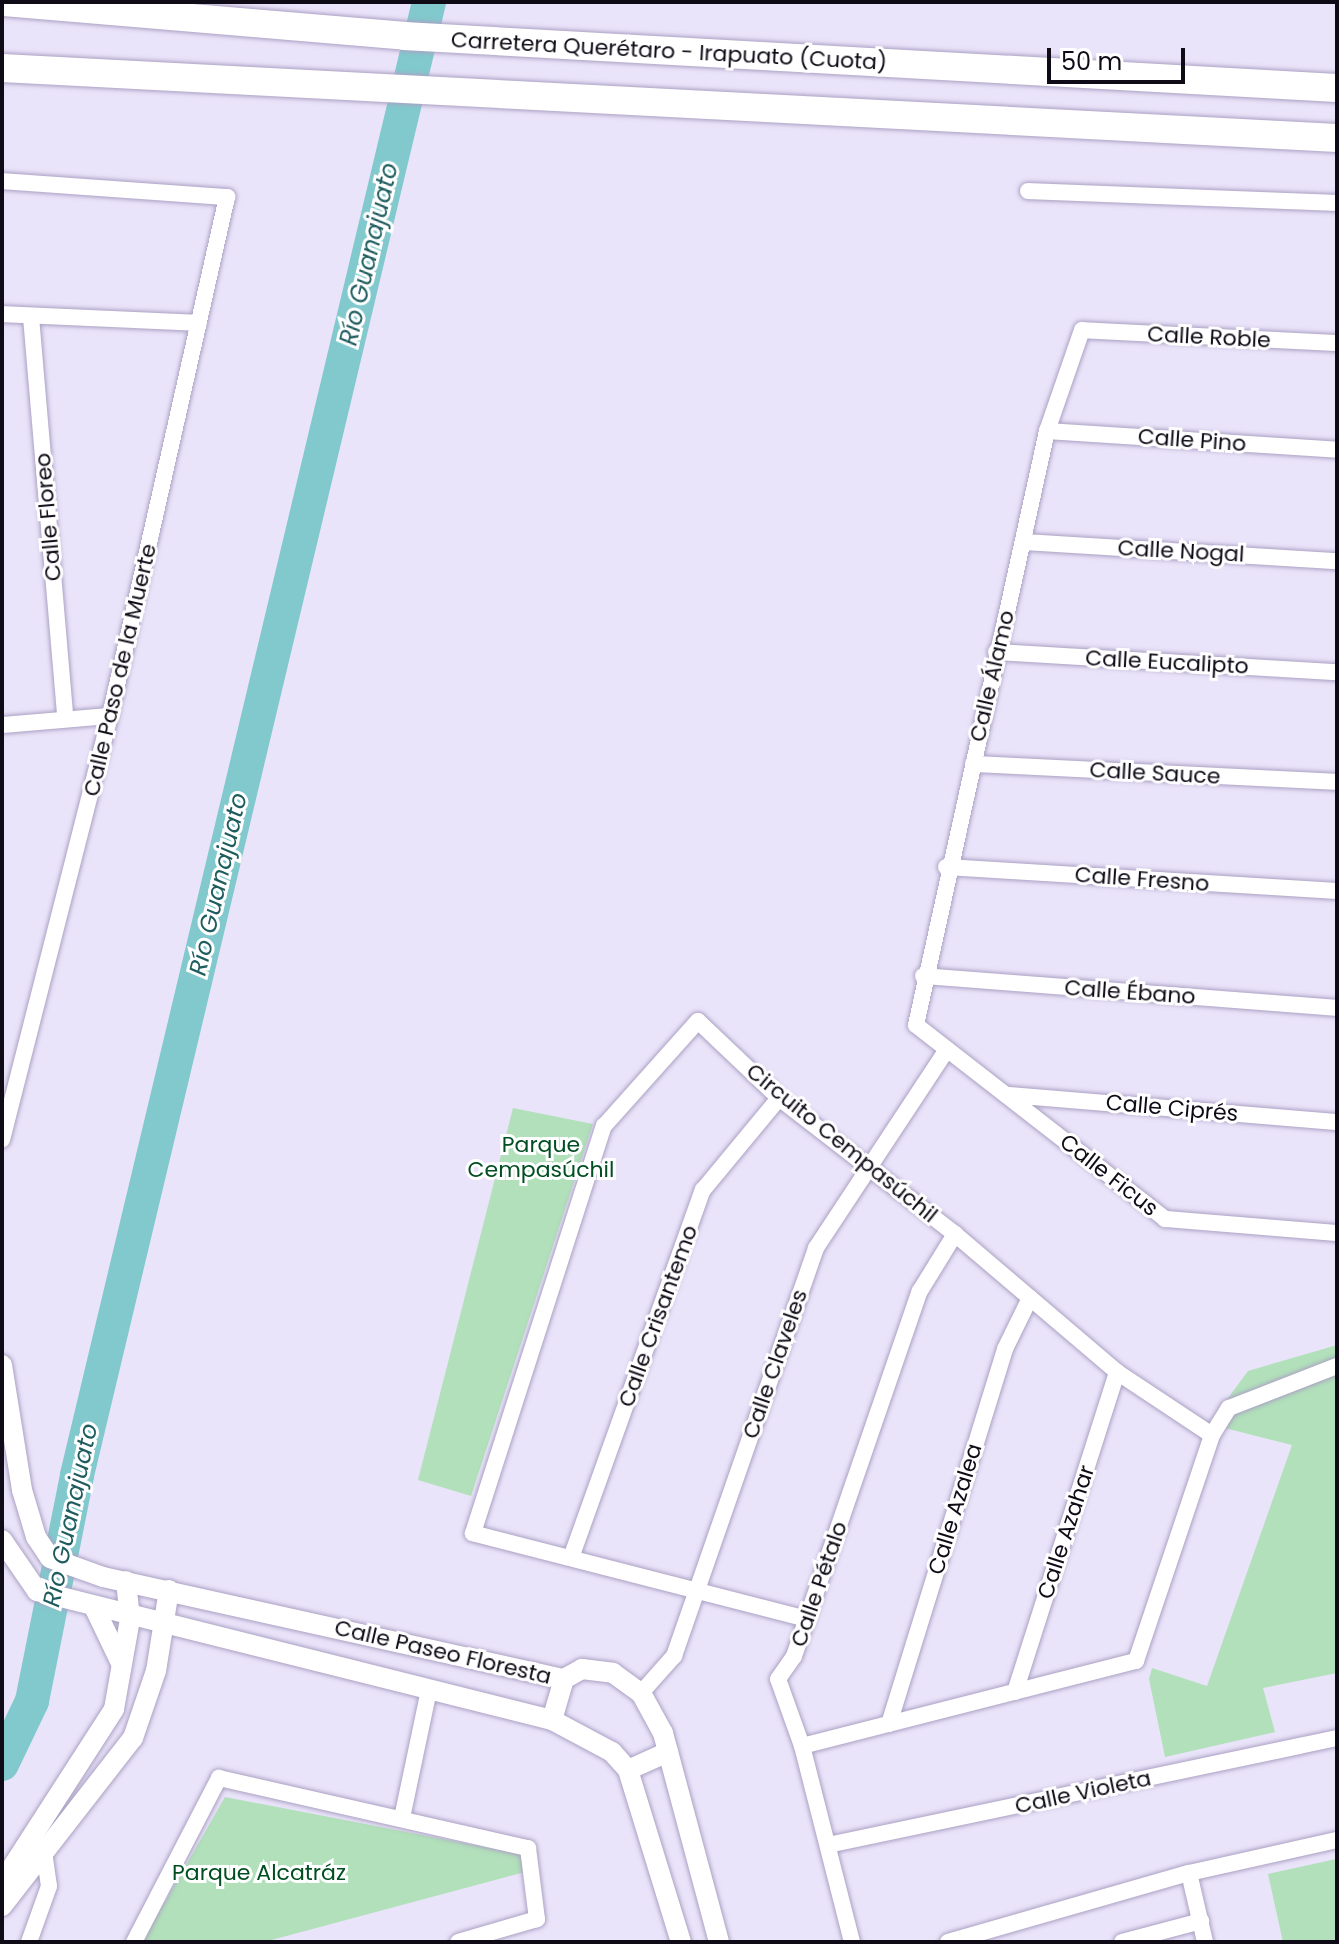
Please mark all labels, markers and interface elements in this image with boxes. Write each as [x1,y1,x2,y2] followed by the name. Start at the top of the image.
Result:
[450,26,888,76] street label: Carretera Querétaro - Irapuato (Cuota)
[1051,32,1189,82] scale bar
[1061,45,1122,78] text: 50 m
[334,160,404,348] water label: Río Guanajuato
[1147,321,1271,353] street label: Calle Roble
[1137,423,1247,457] street label: Calle Pino
[29,452,67,582] street label: Calle Floreo
[1117,534,1245,568] street label: Calle Nogal
[78,541,162,799] street label: Calle Paso de la Muerte
[964,608,1020,744] street label: Calle Álamo
[1085,645,1249,679] street label: Calle Eucalipto
[1089,756,1221,790] street label: Calle Sauce
[183,790,253,978] water label: Río Guanajuato
[1074,861,1210,897] street label: Calle Fresno
[1064,974,1196,1010] street label: Calle Ébano
[741,1058,943,1228] street label: Circuito Cempasúchil
[1105,1089,1239,1127] street label: Calle Ciprés
[1055,1128,1163,1222] street label: Calle Ficus
[468,1131,614,1182] park label: Parque Cempasúchil
[613,1221,703,1411] street label: Calle Crisantemo
[737,1286,813,1442] street label: Calle Claveles
[37,1421,103,1609] water label: Río Guanajuato
[923,1440,987,1578] street label: Calle Azalea
[1032,1462,1100,1602] street label: Calle Azahar
[785,1518,853,1650] street label: Calle Pétalo
[332,1614,554,1690] street label: Calle Paseo Floresta
[1013,1765,1153,1819] street label: Calle Violeta
[172,1860,346,1886] park label: Parque Alcatráz

